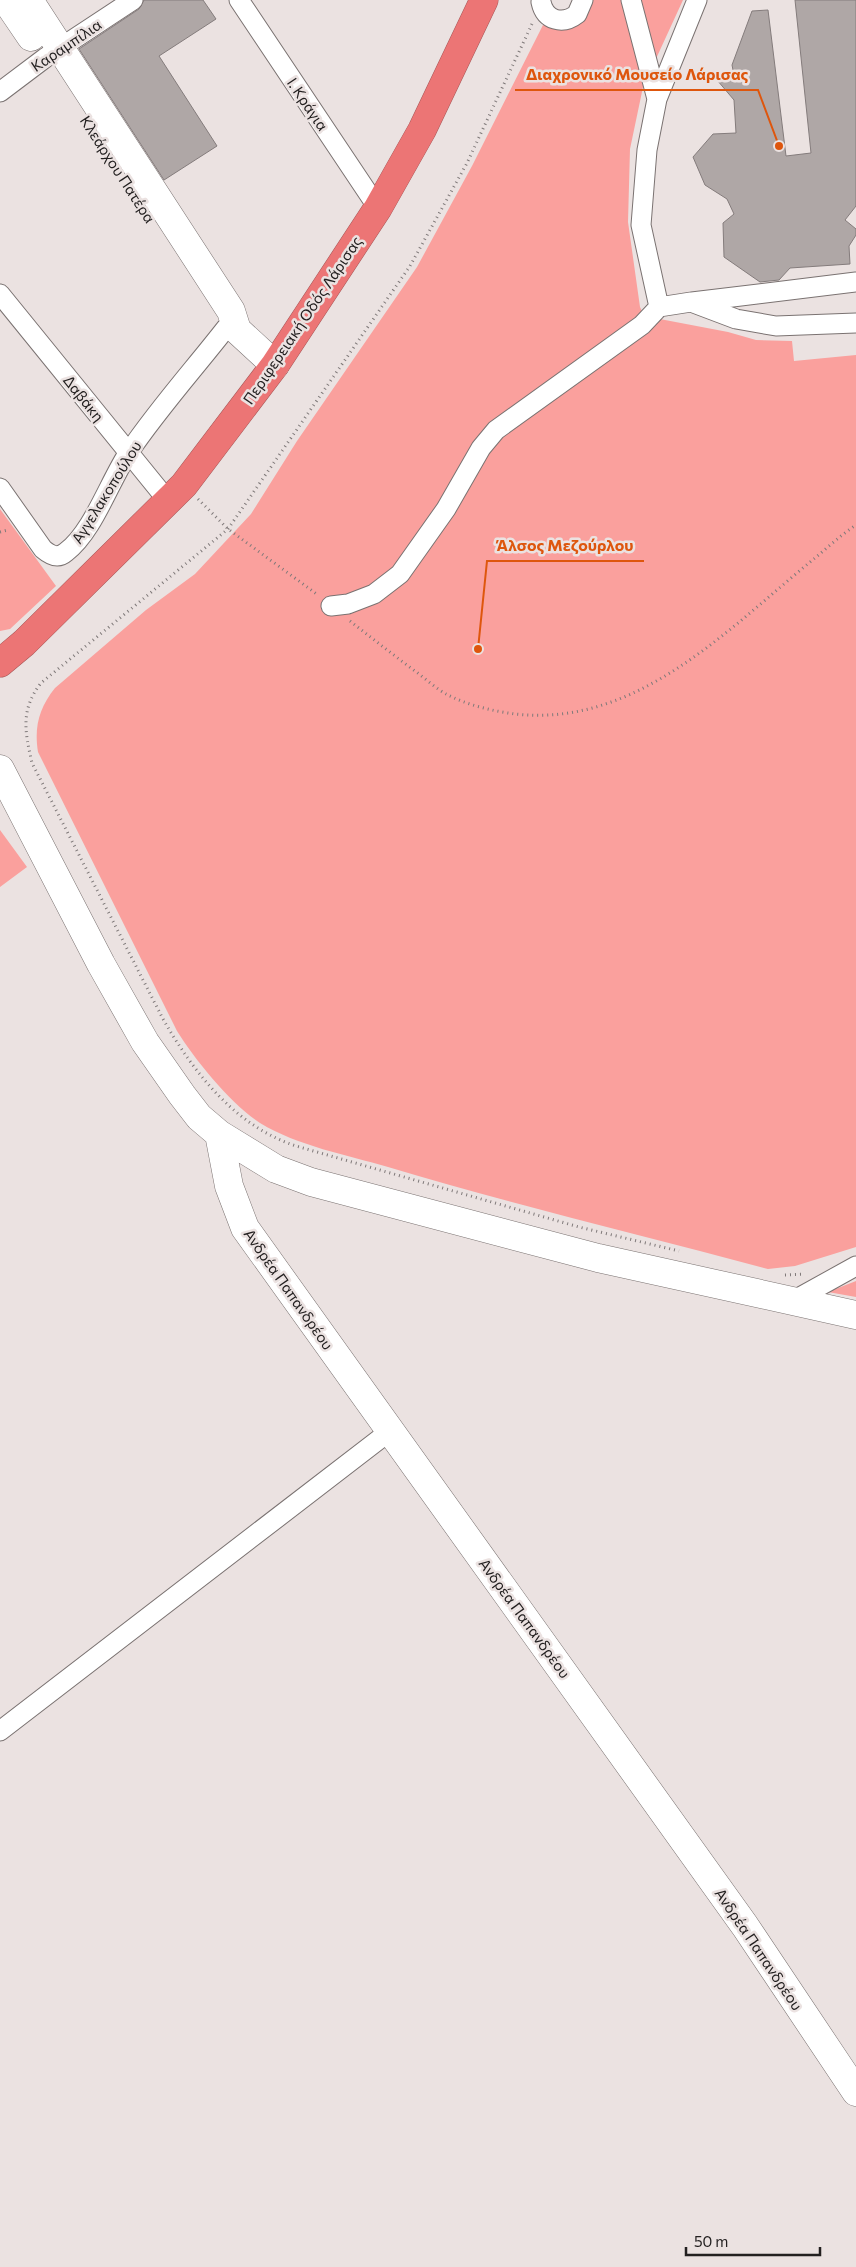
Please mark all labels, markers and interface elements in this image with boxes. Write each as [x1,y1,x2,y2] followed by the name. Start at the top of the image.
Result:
[27,15,105,75] street label: Καραμπίλια
[515,59,758,90] callout: Διαχρονικό Μουσείο Λάρισας
[526,64,749,83] text: Διαχρονικό Μουσείο Λάρισας
[284,74,332,134] street label: Ι. Κράγια
[77,112,159,226] street label: Κλεάρχου Πατέρα
[239,232,365,408] street label: Περιφερειακή Οδός Λάρισας
[60,371,108,425] street label: Δαβάκη
[67,437,145,547] street label: Αγγελακοπούλου
[487,530,644,561] callout: Άλσος Μεζούρλου
[496,535,633,554] text: Άλσος Μεζούρλου
[241,1225,337,1353] street label: Ανδρέα Παπανδρέου
[476,1555,574,1681] street label: Ανδρέα Παπανδρέου
[711,1885,807,2013] street label: Ανδρέα Παπανδρέου
[686,2224,820,2256] scale bar
[694,2232,728,2250] text: 50 m

